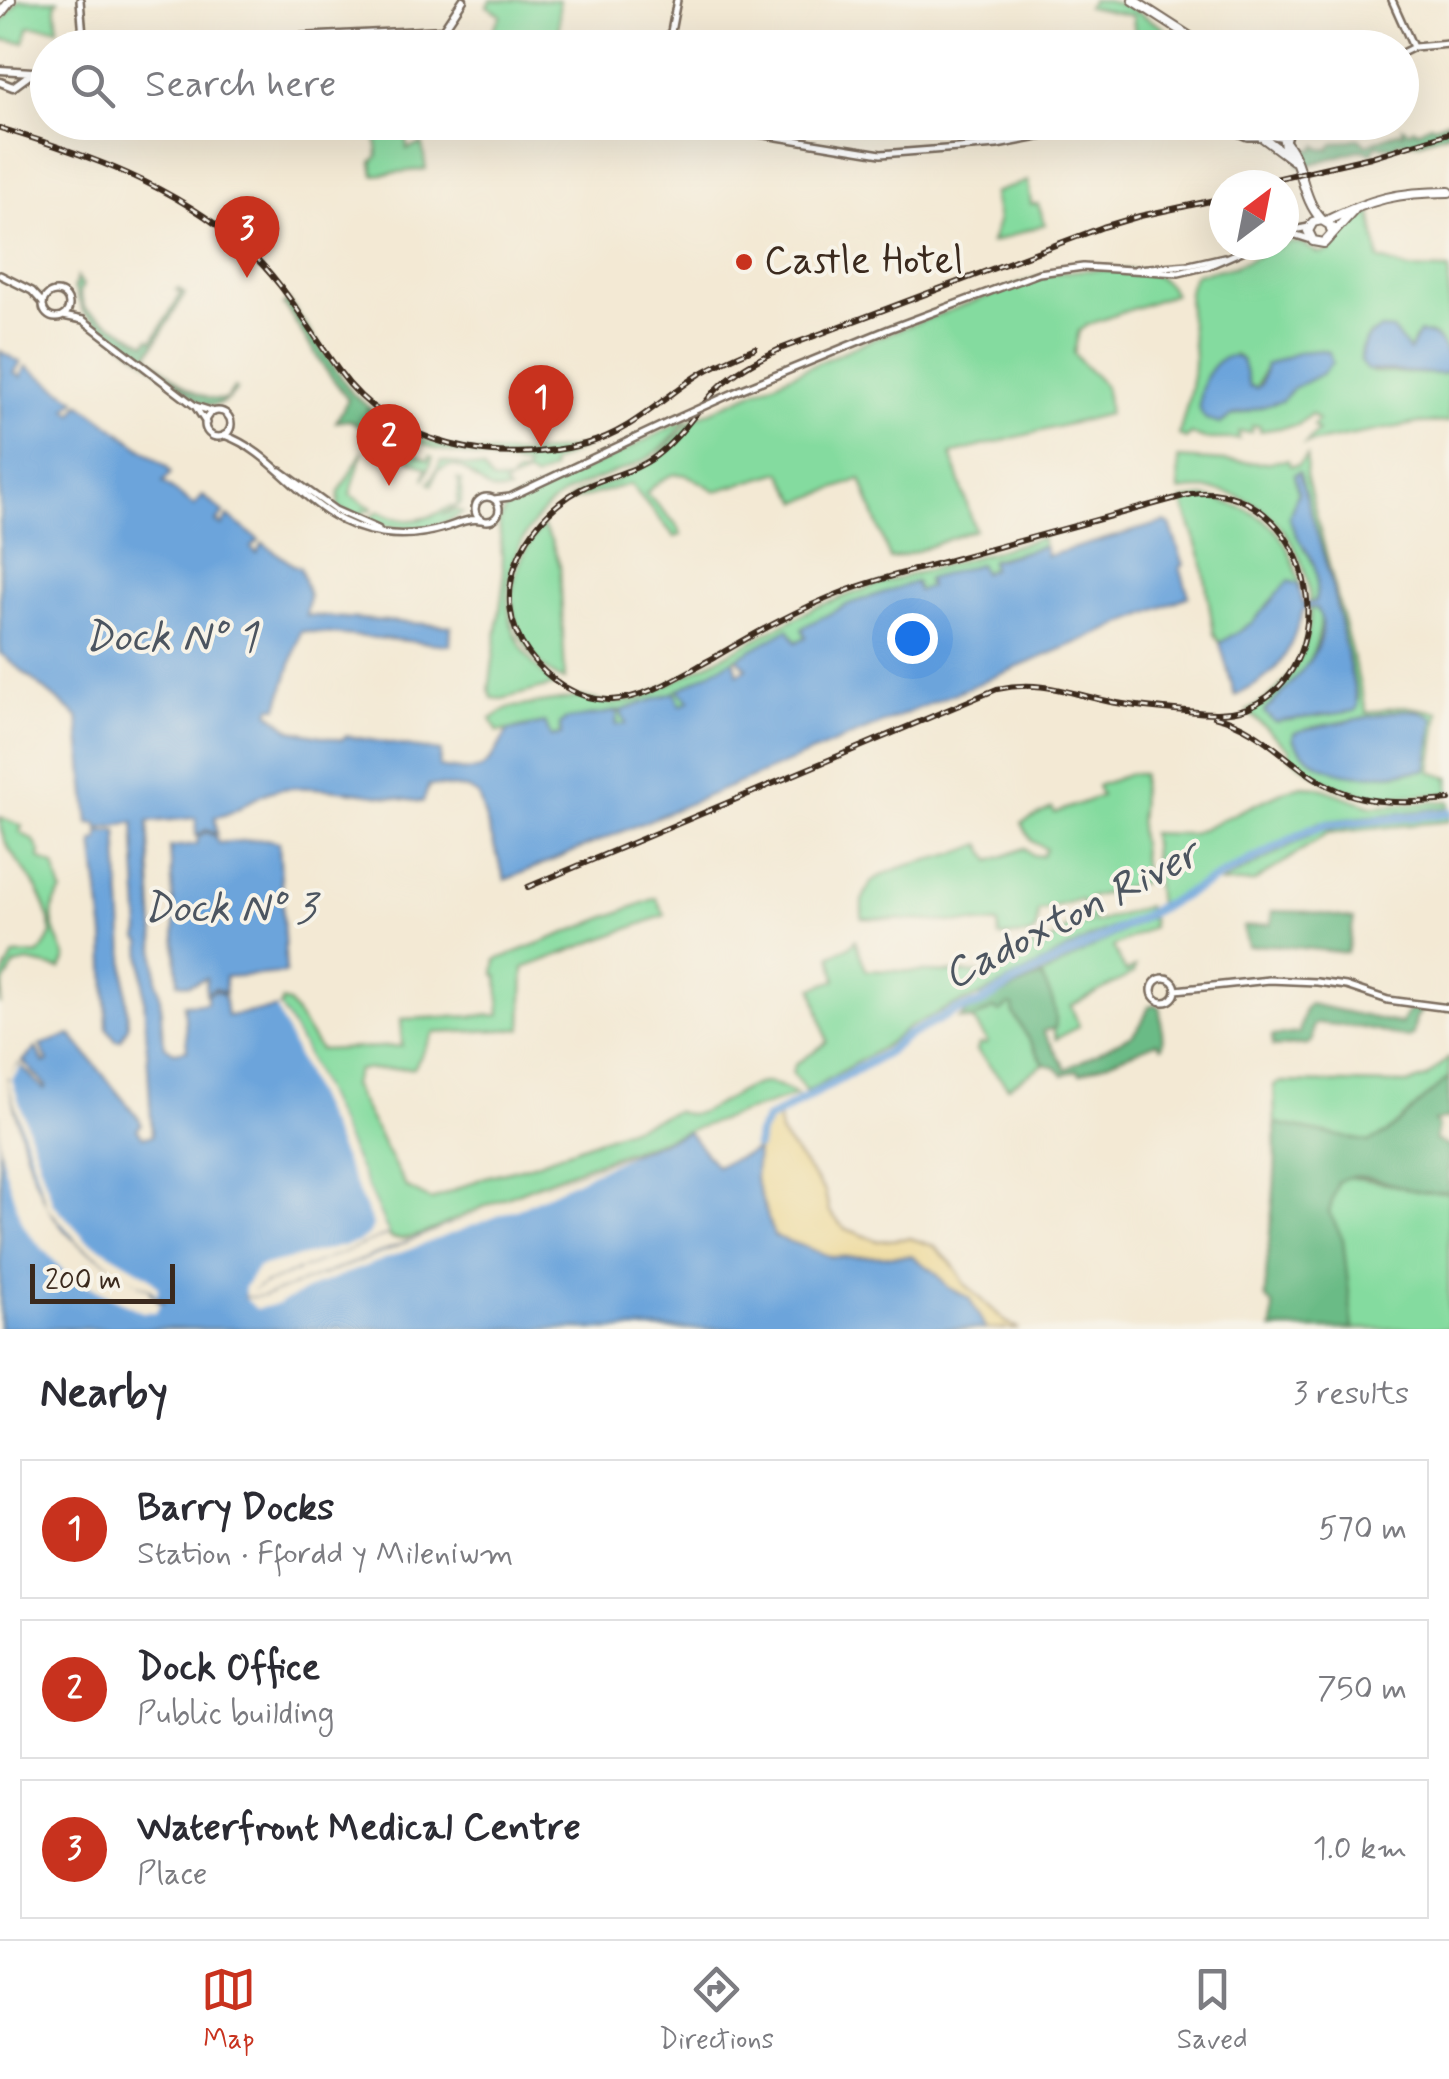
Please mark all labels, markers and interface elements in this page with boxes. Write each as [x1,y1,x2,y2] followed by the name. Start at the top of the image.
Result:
[30,30,1419,140] search box
[65,58,120,113] icon: search
[145,61,336,110] text: Search here
[1209,170,1299,260] north arrow
[214,196,280,278] pin: 3
[764,236,963,288] place label: Castle Hotel
[733,251,755,273] marker: Castle Hotel
[508,364,574,447] pin: 1
[356,404,422,486] pin: 2
[84,611,259,666] water label: Dock Nº 1
[887,613,938,664] your location
[934,826,1213,1004] water label: Cadoxton River
[143,882,321,937] water label: Dock Nº 3
[30,1259,175,1304] scale bar
[45,1263,121,1300] text: 200 m
[40,1367,168,1422] text: Nearby
[1293,1373,1409,1415] text: 3 results
[137,1484,334,1533] text: Barry Docks
[67,1508,82,1550] text: 1
[1318,1508,1407,1550] text: 570 m
[137,1533,513,1575] text: Station · Ffordd y Mileniwm
[137,1644,320,1693] text: Dock Office
[67,1668,82,1710] text: 2
[1317,1668,1407,1710] text: 750 m
[137,1693,334,1735] text: Public building
[137,1804,581,1853] text: Waterfront Medical Centre
[67,1828,82,1870] text: 3
[1313,1828,1407,1870] text: 1.0 km
[137,1853,207,1895] text: Place
[201,1962,256,2059] tab: Map
[659,1962,774,2059] tab: Directions
[1177,1962,1248,2059] tab: Saved

